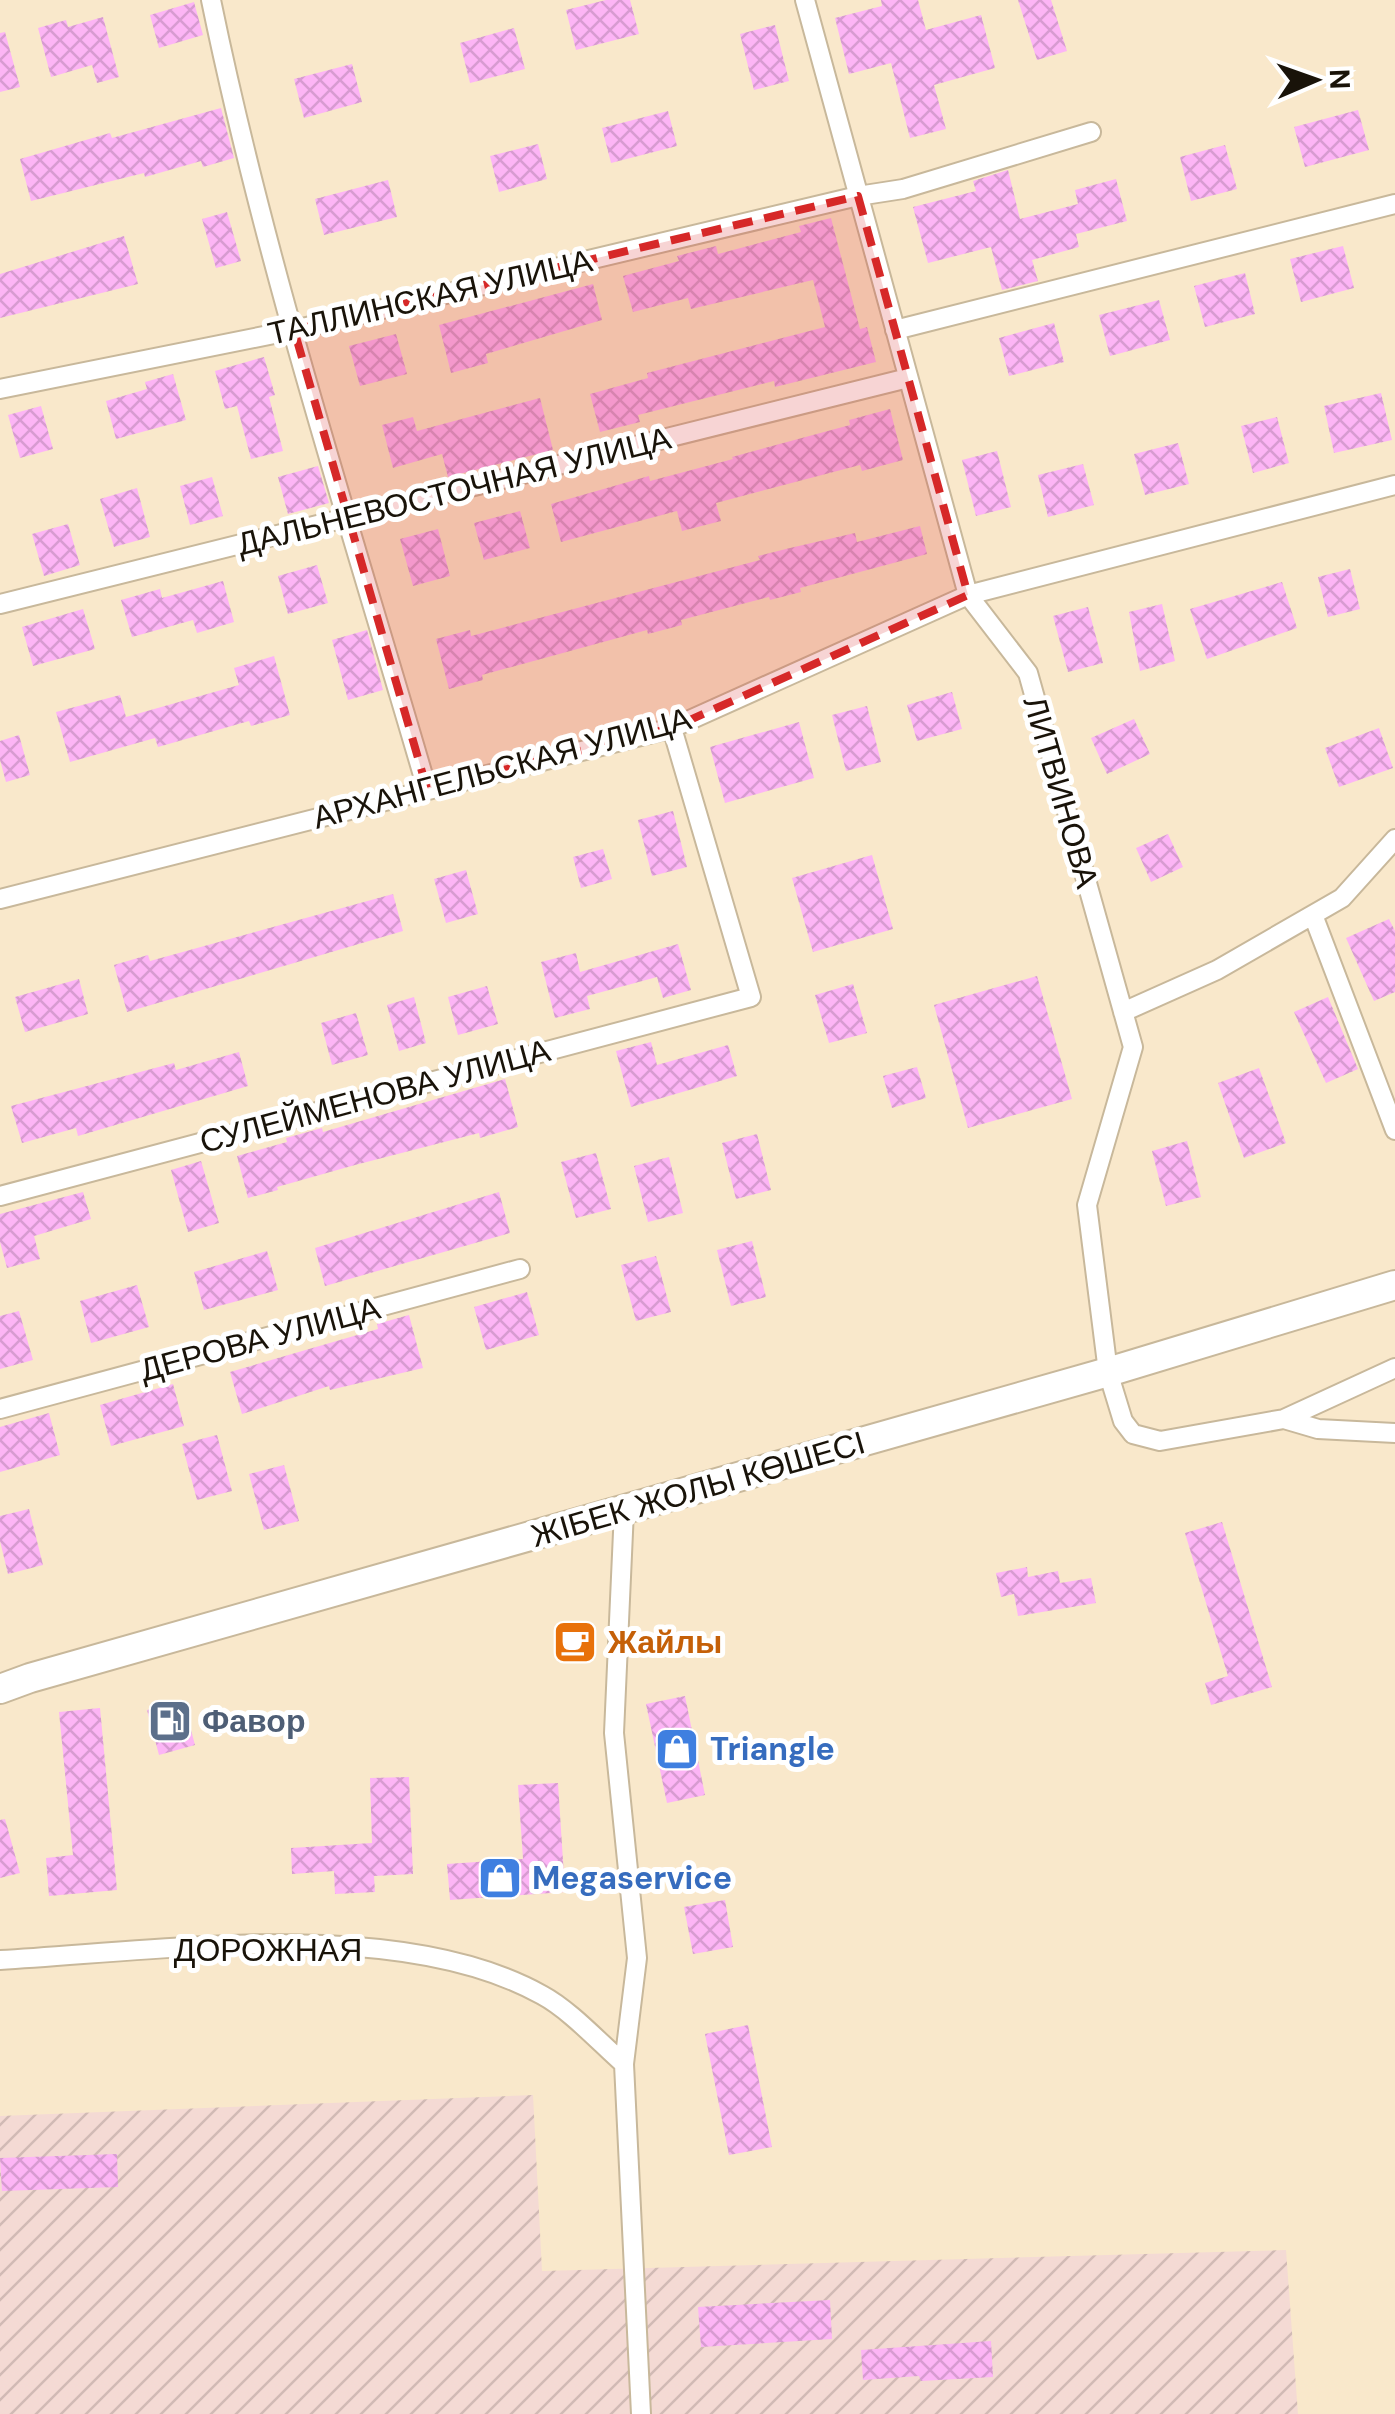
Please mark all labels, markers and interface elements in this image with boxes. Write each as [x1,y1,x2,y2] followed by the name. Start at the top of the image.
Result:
[1265,30,1365,130] north arrow
[1321,68,1358,90] text: N
[264,239,597,355] street label: ТАЛЛИНСКАЯ УЛИЦА
[233,417,676,565] street label: ДАЛЬНЕВОСТОЧНАЯ УЛИЦА
[1014,691,1109,893] street label: ЛИТВИНОВА
[308,697,696,839] street label: АРХАНГЕЛЬСКАЯ УЛИЦА
[195,1029,555,1163] street label: СУЛЕЙМЕНОВА УЛИЦА
[135,1287,385,1391] street label: ДЕРОВА УЛИЦА
[526,1421,870,1557] street label: ЖІБЕК ЖОЛЫ КӨШЕСІ
[552,1619,598,1665] cafe icon: Жайлы
[607,1621,722,1663] place label: Жайлы
[147,1698,193,1744] fuel station icon: Фавор
[202,1700,305,1742] place label: Фавор
[654,1726,700,1772] shop icon: Triangle
[710,1728,835,1770] place label: Triangle
[477,1855,523,1901] shop icon: Megaservice
[532,1857,732,1899] place label: Megaservice
[174,1929,362,1971] street label: ДОРОЖНАЯ

